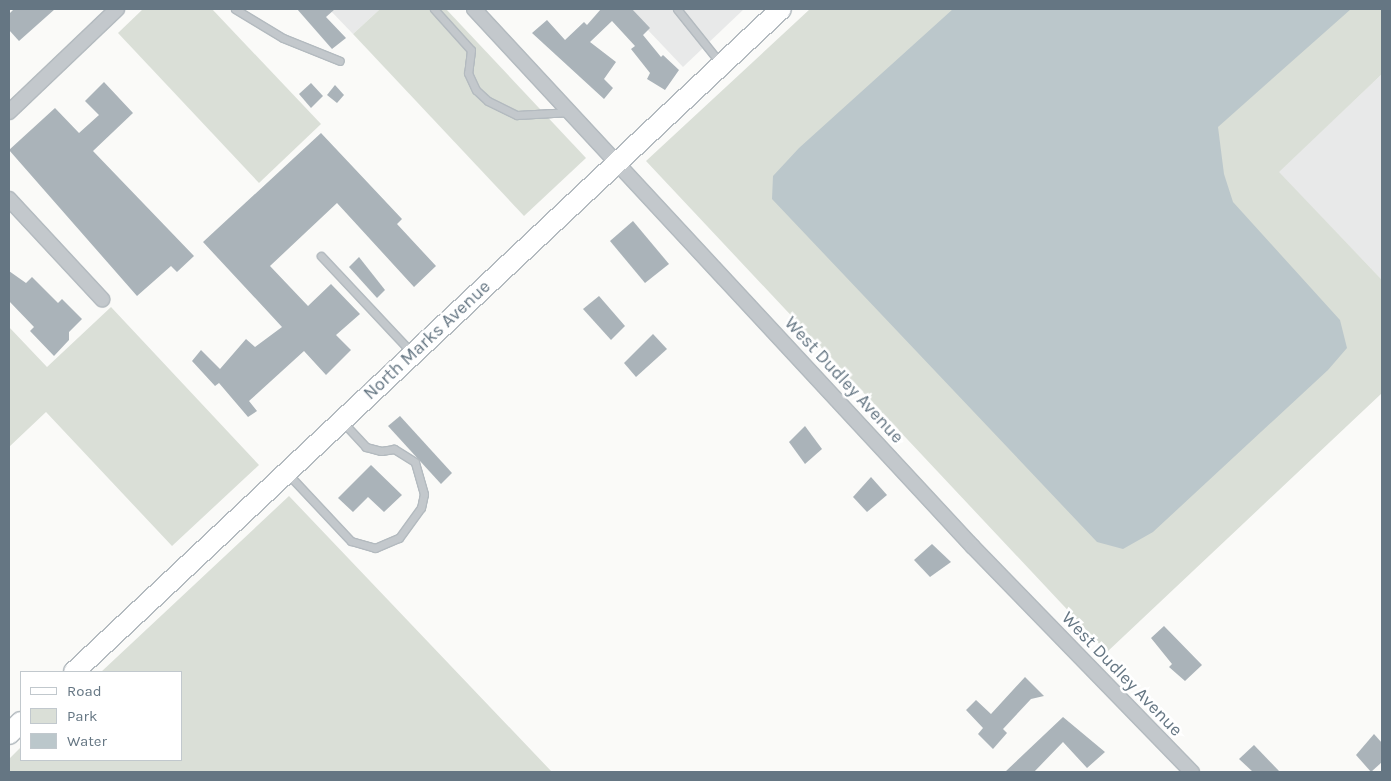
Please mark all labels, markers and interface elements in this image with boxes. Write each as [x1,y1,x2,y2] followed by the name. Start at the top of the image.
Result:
[359,276,495,404] street label: North Marks Avenue
[780,312,908,448] street label: West Dudley Avenue
[1057,607,1187,741] street label: West Dudley Avenue
[20,671,182,761] legend
[67,682,102,700] text: Road
[67,707,97,725] text: Park
[67,732,107,750] text: Water

